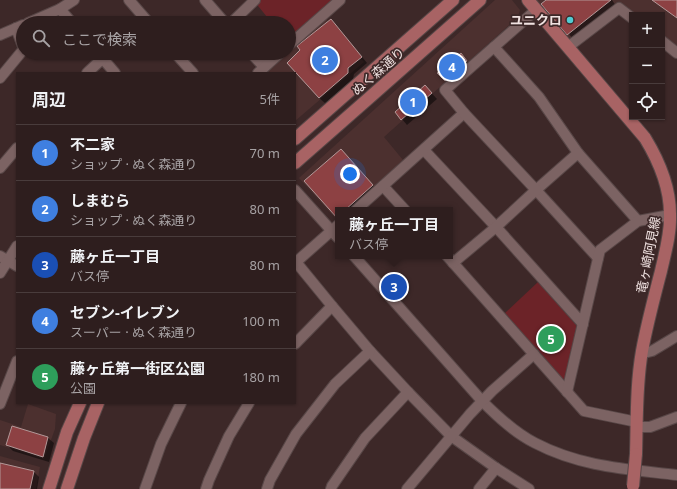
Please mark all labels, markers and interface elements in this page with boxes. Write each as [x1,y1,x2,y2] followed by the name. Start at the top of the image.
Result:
[510,11,562,29] place label: ユニクロ
[629,12,665,120] map controls
[629,12,665,48] button: +
[565,15,575,25] marker: ユニクロ
[16,16,296,60] search box
[30,27,52,49] icon: search
[62,29,137,49] text: ここで検索
[348,43,408,99] street label: ぬく森通り
[312,45,338,75] pin: 2
[629,48,665,84] button: −
[439,52,465,82] pin: 4
[629,84,665,120] button: locate
[400,87,426,117] pin: 1
[32,88,66,111] text: 周辺
[260,90,280,108] text: 5件
[70,134,115,154] text: 不二家
[41,144,49,162] text: 1
[250,144,280,162] text: 70 m
[70,155,197,173] text: ショップ · ぬく森通り
[340,164,360,184] your location
[70,190,130,210] text: しまむら
[41,200,49,218] text: 2
[250,200,280,218] text: 80 m
[335,207,453,259] popup
[70,211,197,229] text: ショップ · ぬく森通り
[349,214,439,234] text: 藤ヶ丘一丁目
[632,215,664,295] street label: 竜ヶ崎阿見線
[349,235,388,253] text: バス停
[70,246,160,266] text: 藤ヶ丘一丁目
[41,256,49,274] text: 3
[250,256,280,274] text: 80 m
[70,267,109,285] text: バス停
[381,272,407,302] pin: 3
[70,302,180,322] text: セブン-イレブン
[41,312,49,330] text: 4
[242,312,280,330] text: 100 m
[70,323,197,341] text: スーパー · ぬく森通り
[538,324,564,354] pin: 5
[70,358,205,378] text: 藤ヶ丘第一街区公園
[41,368,49,386] text: 5
[242,368,280,386] text: 180 m
[70,379,96,397] text: 公園

